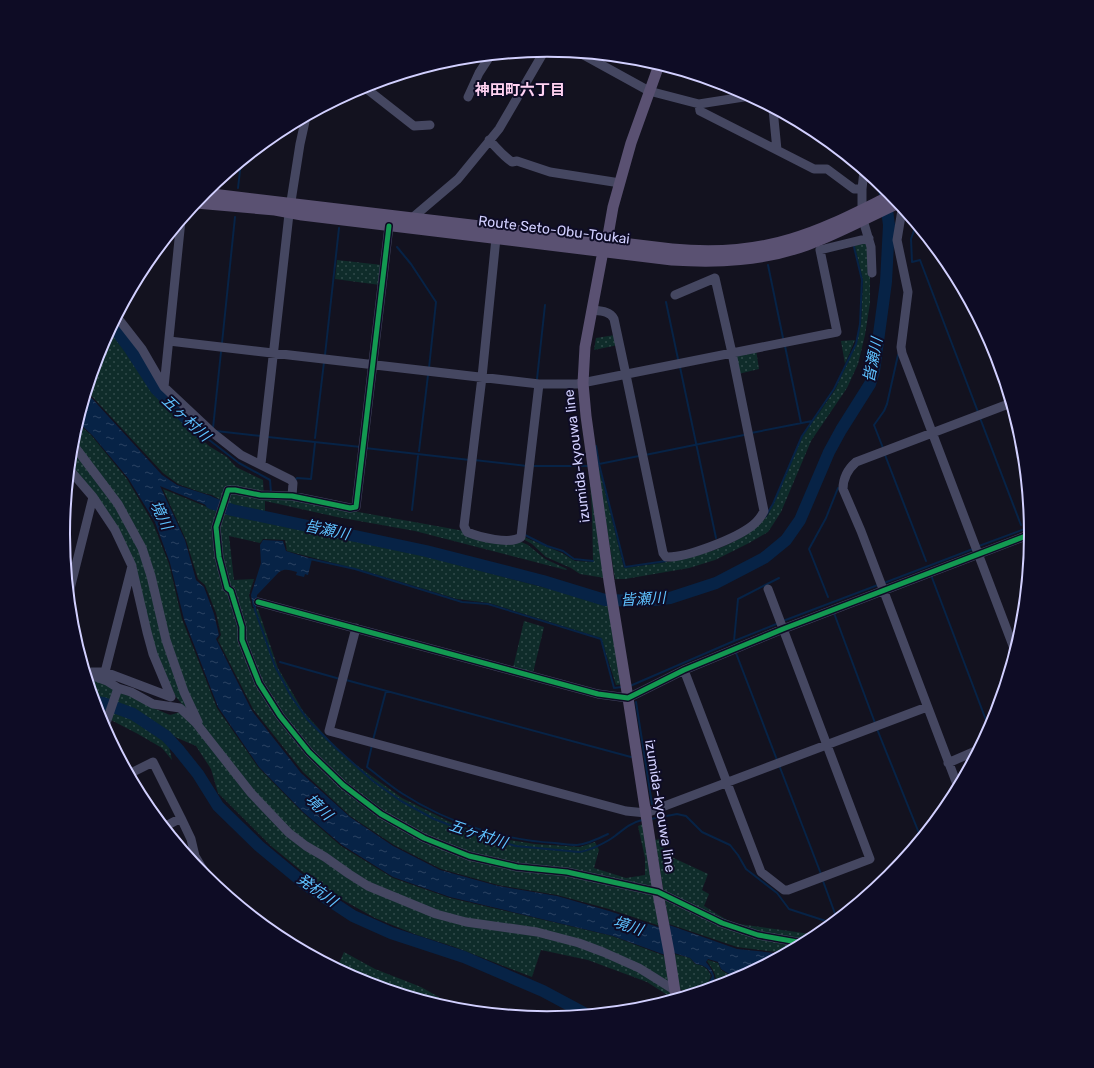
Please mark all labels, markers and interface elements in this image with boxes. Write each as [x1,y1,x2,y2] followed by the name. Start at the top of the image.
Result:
[474,81,565,99] district label: 神田町六丁目
[477,212,631,248] street label: Route Seto-Obu-Toukai
[860,334,887,384] water label: 皆瀬川
[560,388,594,524] street label: izumida-kyouwa line
[158,391,216,446] water label: 五ヶ村川
[146,498,177,534] water label: 境川
[303,517,353,544] water label: 皆瀬川
[620,589,668,609] water label: 皆瀬川
[641,738,679,874] street label: izumida-kyouwa line
[302,790,337,825] water label: 境川
[447,816,511,852] water label: 五ヶ村川
[293,870,342,911] water label: 発杭川
[611,913,647,940] water label: 境川

